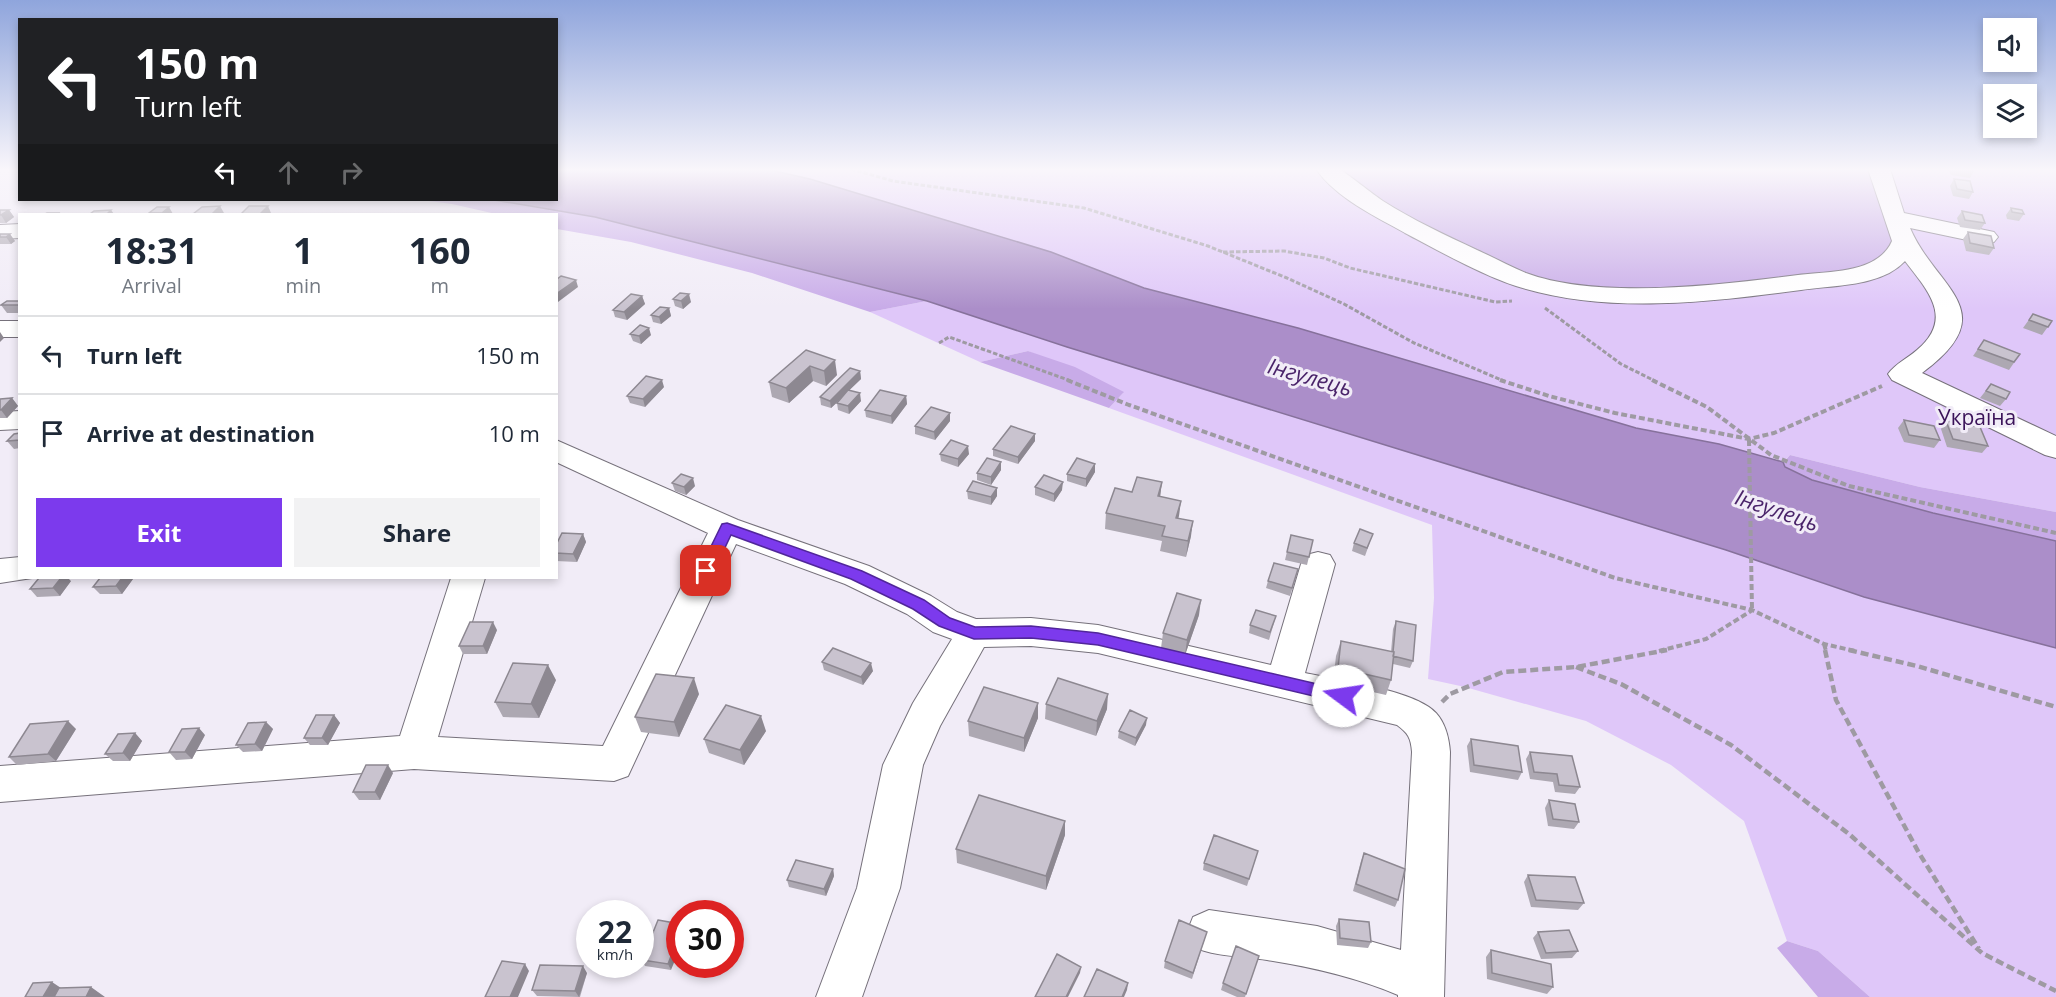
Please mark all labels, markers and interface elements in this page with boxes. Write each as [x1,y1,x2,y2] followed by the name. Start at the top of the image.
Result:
[1983,18,2037,138] map controls
[1983,18,2037,72] button: sound
[135,34,259,91] text: 150 m
[36,42,114,120] icon: left
[1983,84,2037,138] button: layers
[135,88,242,125] text: Turn left
[209,156,242,189] icon: left
[272,156,305,189] icon: ahead
[335,156,368,189] icon: right
[105,226,198,275] text: 18:31
[293,226,314,275] text: 1
[409,226,471,275] text: 160
[122,272,182,299] text: Arrival
[285,272,321,299] text: min
[430,272,449,299] text: m
[36,339,69,372] icon: left
[87,340,182,370] text: Turn left
[476,340,540,370] text: 150 m
[1265,350,1356,402] water label: Інгулець
[1938,403,2016,431] park label: Україна
[36,417,69,450] icon: arrive
[87,418,315,448] text: Arrive at destination
[489,418,540,448] text: 10 m
[1732,481,1823,537] water label: Інгулець
[36,498,282,567] button: Exit
[294,498,540,567] button: Share
[680,545,731,596] pin
[689,554,722,587] icon: arrive
[1311,664,1375,728] position arrow
[666,900,744,978] speed limit sign: 30
[598,911,632,952] text: 22
[597,944,633,964] text: km/h

